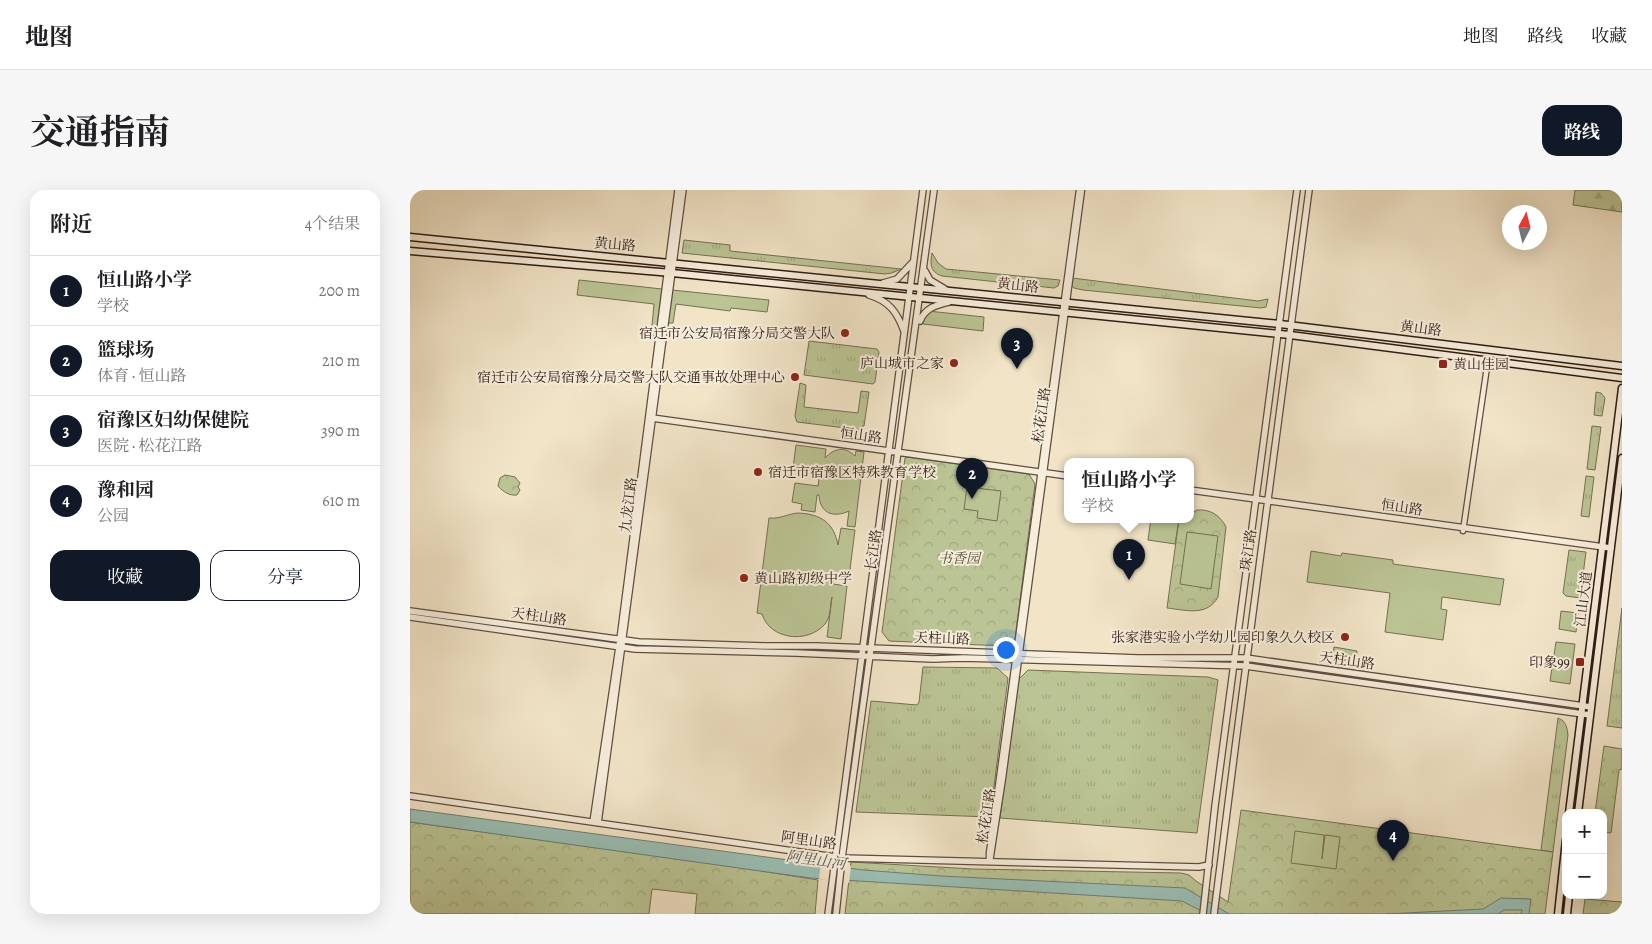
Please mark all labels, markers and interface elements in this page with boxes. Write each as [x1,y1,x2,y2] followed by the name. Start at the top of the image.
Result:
[25,21,73,53] text: 地图
[1463,24,1499,48] text: 地图
[1527,24,1563,48] text: 路线
[1591,24,1627,48] text: 收藏
[1542,105,1622,156] button: 路线
[30,108,170,156] text: 交通指南
[1502,205,1547,250] north arrow
[50,210,92,238] text: 附近
[305,213,360,235] text: 4个结果
[593,233,637,256] street label: 黄山路
[97,267,192,293] text: 恒山路小学
[996,274,1040,297] street label: 黄山路
[63,280,69,302] text: 1
[319,280,360,302] text: 200 m
[97,295,129,317] text: 学校
[1399,317,1443,340] street label: 黄山路
[639,324,835,343] place label: 宿迁市公安局宿豫分局交警大队
[839,327,851,339] marker: 宿迁市公安局宿豫分局交警大队
[1001,328,1033,369] pin: 3
[97,337,154,363] text: 篮球场
[62,350,70,372] text: 2
[322,350,360,372] text: 210 m
[860,354,944,373] place label: 庐山城市之家
[1453,355,1509,374] place label: 黄山佳园
[948,357,960,369] marker: 庐山城市之家
[1437,358,1449,370] marker: 黄山佳园
[97,365,187,387] text: 体育 · 恒山路
[477,368,785,387] place label: 宿迁市公安局宿豫分局交警大队交通事故处理中心
[789,371,801,383] marker: 宿迁市公安局宿豫分局交警大队交通事故处理中心
[1028,386,1055,444] street label: 松花江路
[97,407,249,433] text: 宿豫区妇幼保健院
[63,420,69,442] text: 3
[321,420,360,442] text: 390 m
[839,423,883,448] street label: 恒山路
[97,435,203,457] text: 医院 · 松花江路
[956,458,988,499] pin: 2
[1064,458,1194,523] popup
[768,463,936,482] place label: 宿迁市宿豫区特殊教育学校
[752,466,764,478] marker: 宿迁市宿豫区特殊教育学校
[1081,467,1177,493] text: 恒山路小学
[616,476,641,534] street label: 九龙江路
[97,477,154,503] text: 豫和园
[62,490,70,512] text: 4
[322,490,360,512] text: 610 m
[1081,495,1114,517] text: 学校
[1380,495,1424,520] street label: 恒山路
[97,505,129,527] text: 公园
[861,528,886,572] street label: 长江路
[1236,528,1261,572] street label: 珠江路
[1113,539,1145,580] pin: 1
[938,549,982,568] park label: 书香园
[50,550,200,601] button: 收藏
[210,550,360,601] button: 分享
[754,569,852,588] place label: 黄山路初级中学
[1571,570,1596,628] street label: 江山大道
[738,572,750,584] marker: 黄山路初级中学
[510,603,568,630] street label: 天柱山路
[914,628,970,649] street label: 天柱山路
[1111,628,1335,647] place label: 张家港实验小学幼儿园印象久久校区
[1339,631,1351,643] marker: 张家港实验小学幼儿园印象久久校区
[993,637,1019,663] your location
[1318,647,1376,674] street label: 天柱山路
[1529,653,1570,672] place label: 印象99
[1574,656,1586,668] marker: 印象99
[973,787,1000,845] street label: 松花江路
[1562,809,1607,899] map controls
[1562,809,1607,854] button: +
[1377,820,1409,861] pin: 4
[780,827,838,854] street label: 阿里山路
[785,846,850,874] water label: 阿里山河
[1562,854,1607,899] button: −

